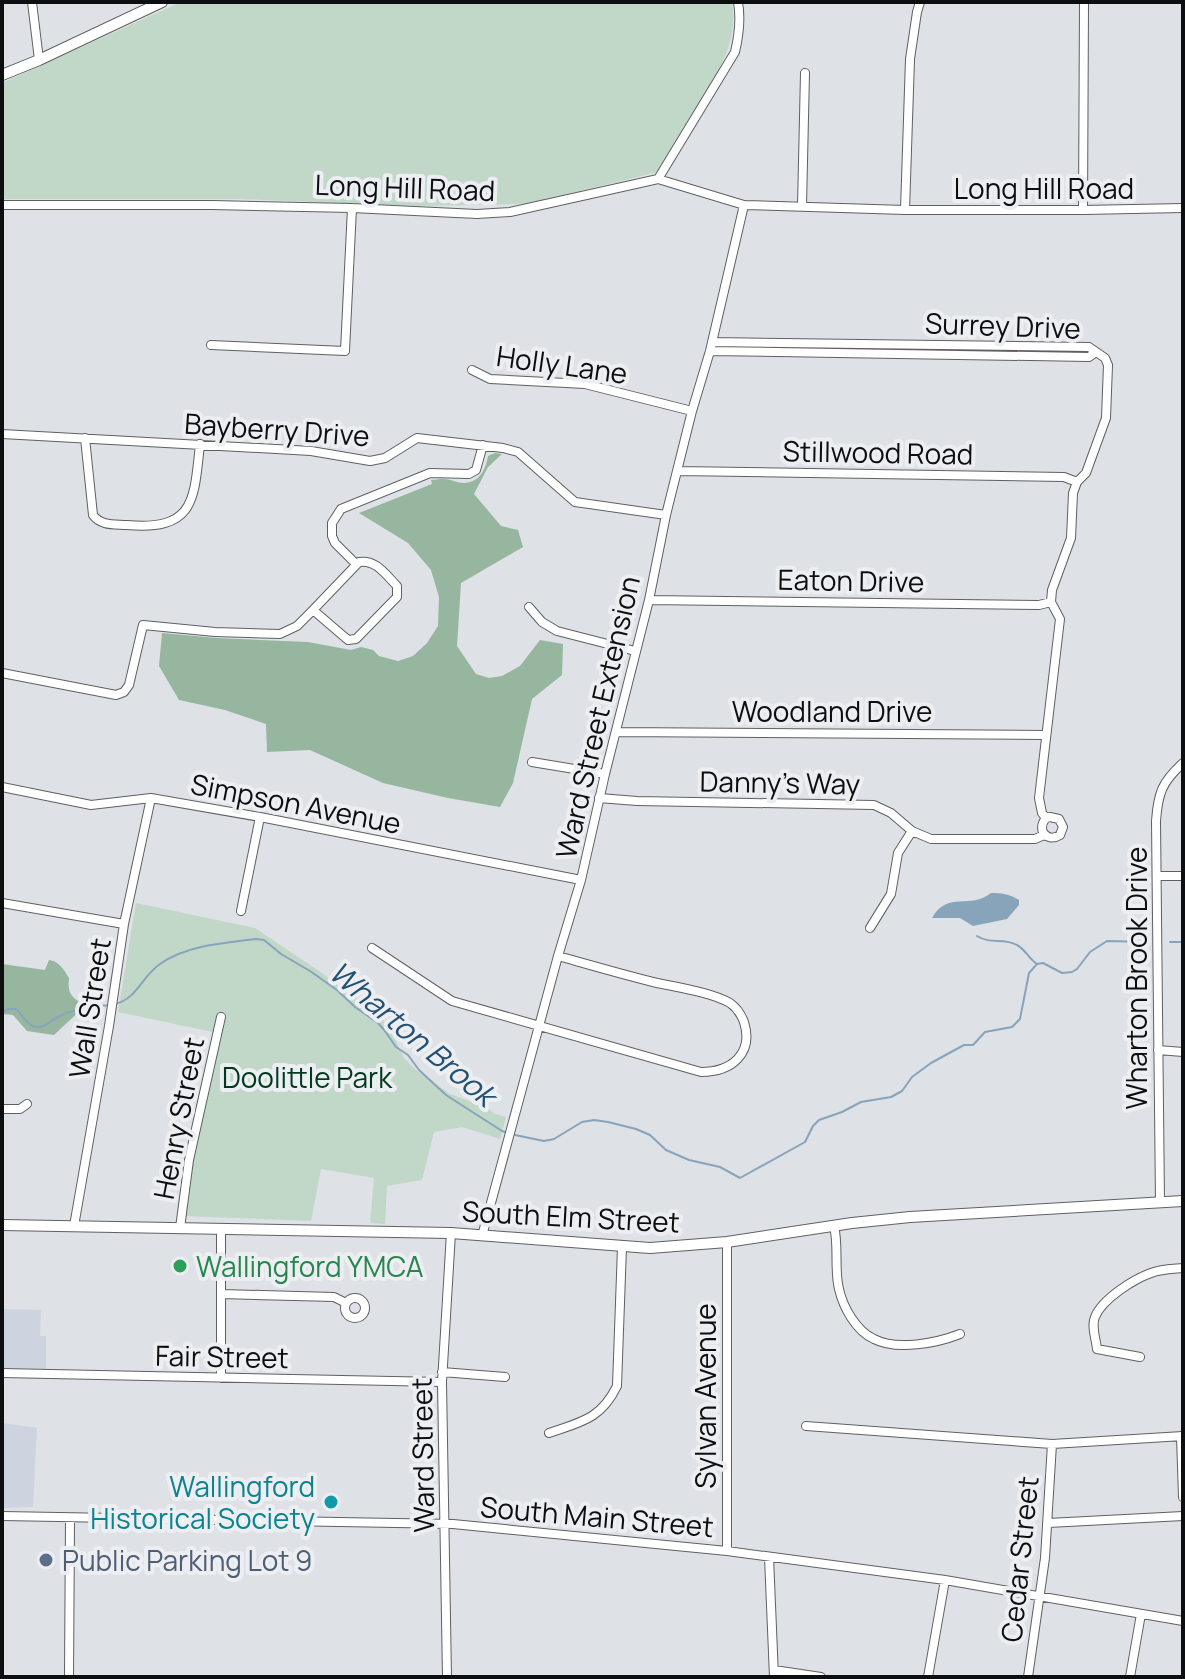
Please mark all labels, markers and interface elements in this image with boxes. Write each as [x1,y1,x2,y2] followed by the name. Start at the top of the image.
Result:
[314,165,496,209] street label: Long Hill Road
[954,169,1134,207] street label: Long Hill Road
[925,303,1081,347] street label: Surrey Drive
[494,336,630,392] street label: Holly Lane
[183,404,371,454] street label: Bayberry Drive
[782,431,974,473] street label: Stillwood Road
[777,560,925,600] street label: Eaton Drive
[546,572,648,862] street label: Ward Street Extension
[732,692,932,730] street label: Woodland Drive
[699,762,861,802] street label: Danny's Way
[188,764,404,842] street label: Simpson Avenue
[1117,847,1155,1109] street label: Wharton Brook Drive
[59,935,119,1081] street label: Wall Street
[321,951,508,1117] water label: Wharton Brook
[144,1034,212,1202] street label: Henry Street
[222,1058,393,1096] park label: Doolittle Park
[461,1191,681,1241] street label: South Elm Street
[196,1247,424,1285] place label: Wallingford YMCA
[171,1257,189,1275] marker: Wallingford YMCA
[686,1303,724,1489] street label: Sylvan Avenue
[155,1336,289,1376] street label: Fair Street
[402,1377,442,1533] street label: Ward Street
[90,1467,315,1537] place label: Wallingford Historical Society
[991,1474,1047,1644] street label: Cedar Street
[479,1487,715,1545] street label: South Main Street
[322,1493,340,1511] marker: Wallingford Historical Society
[62,1541,312,1579] place label: Public Parking Lot 9
[37,1551,55,1569] marker: Public Parking Lot 9

